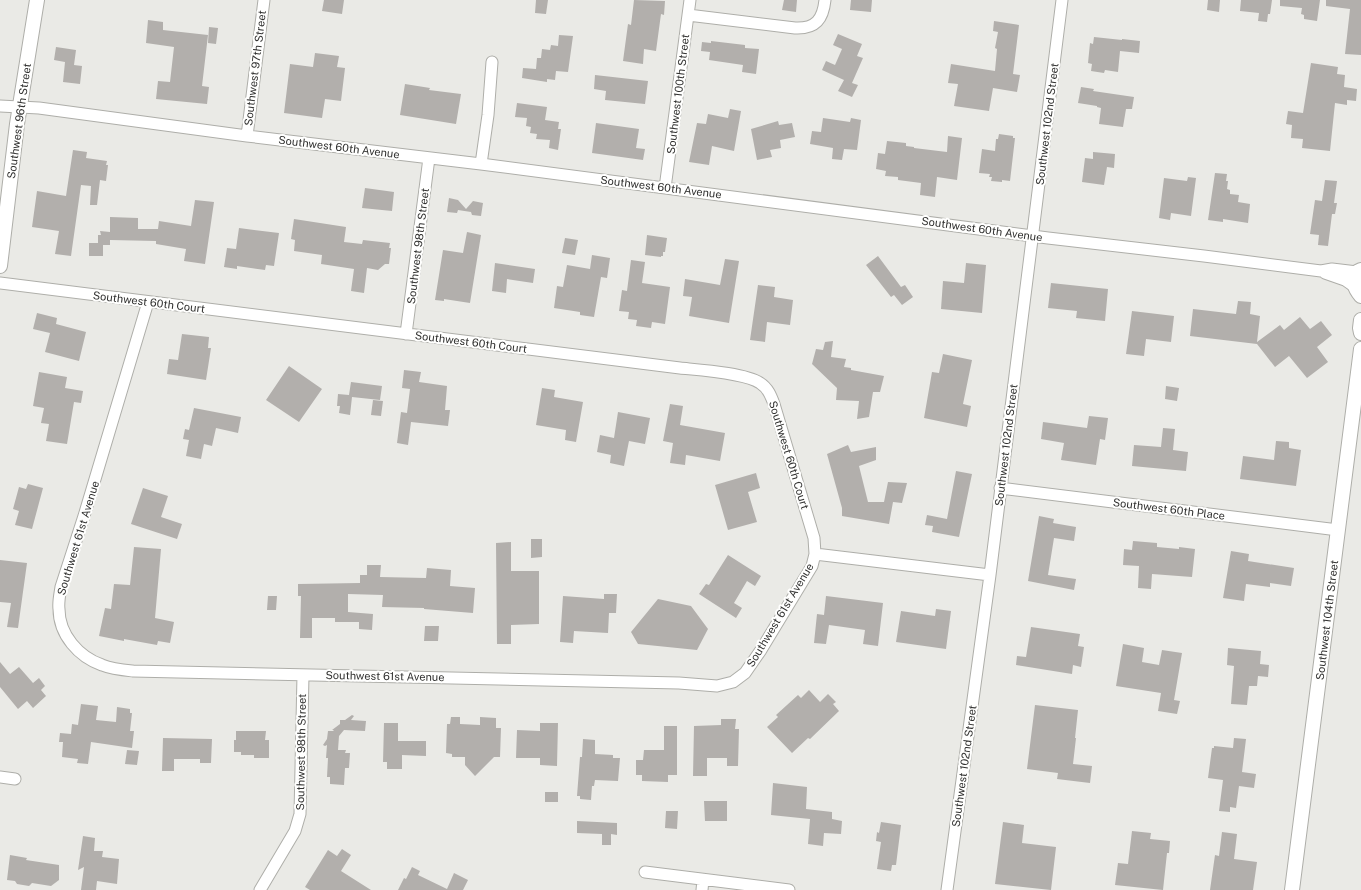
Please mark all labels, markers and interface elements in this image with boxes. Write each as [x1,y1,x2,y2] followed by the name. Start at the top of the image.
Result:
[242,10,268,126] street label: Southwest 97th Street
[665,33,691,155] street label: Southwest 100th Street
[5,62,33,180] street label: Southwest 96th Street
[1034,62,1060,186] street label: Southwest 102nd Street
[278,134,400,160] street label: Southwest 60th Avenue
[600,174,722,200] street label: Southwest 60th Avenue
[405,187,431,305] street label: Southwest 98th Street
[921,215,1043,243] street label: Southwest 60th Avenue
[92,289,206,315] street label: Southwest 60th Court
[414,329,528,355] street label: Southwest 60th Court
[993,383,1019,507] street label: Southwest 102nd Street
[767,399,811,511] street label: Southwest 60th Court
[55,479,101,597] street label: Southwest 61st Avenue
[1112,496,1226,522] street label: Southwest 60th Place
[1314,559,1340,681] street label: Southwest 104th Street
[744,561,816,669] street label: Southwest 61st Avenue
[325,669,445,683] street label: Southwest 61st Avenue
[294,694,308,810] street label: Southwest 98th Street
[950,704,978,828] street label: Southwest 102nd Street

